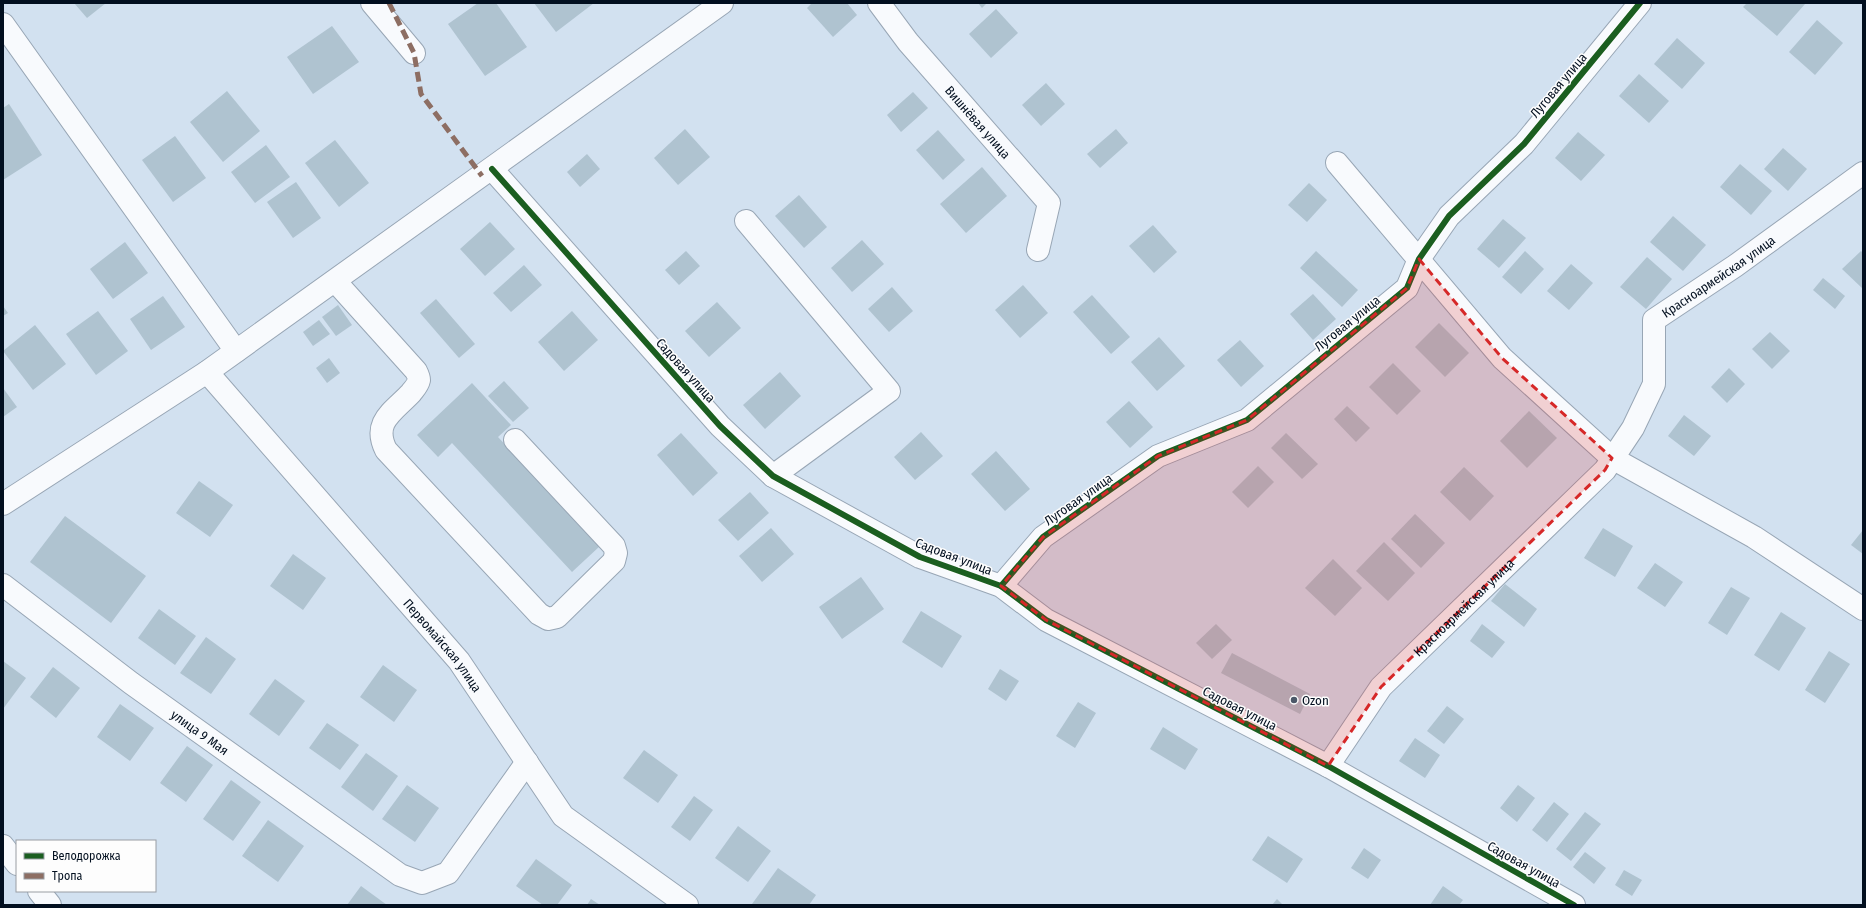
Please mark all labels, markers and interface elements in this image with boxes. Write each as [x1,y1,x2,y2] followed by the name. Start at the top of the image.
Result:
[1527,50,1590,121] street label: Луговая улица
[942,83,1014,162] street label: Вишнёвая улица
[1659,232,1778,321] street label: Красноармейская улица
[1312,292,1383,354] street label: Луговая улица
[653,335,718,405] street label: Садовая улица
[1041,470,1115,528] street label: Луговая улица
[913,535,994,578] street label: Садовая улица
[1411,555,1517,659] street label: Красноармейская улица
[400,596,485,695] street label: Первомайская улица
[1200,683,1279,734] street label: Садовая улица
[1302,693,1329,708] place label: Ozon
[1289,695,1299,705] marker: Ozon
[168,707,231,758] street label: улица 9 Мая
[1485,838,1563,891] street label: Садовая улица
[16,840,156,892] legend
[52,849,121,863] text: Велодорожка
[52,869,83,883] text: Тропа

